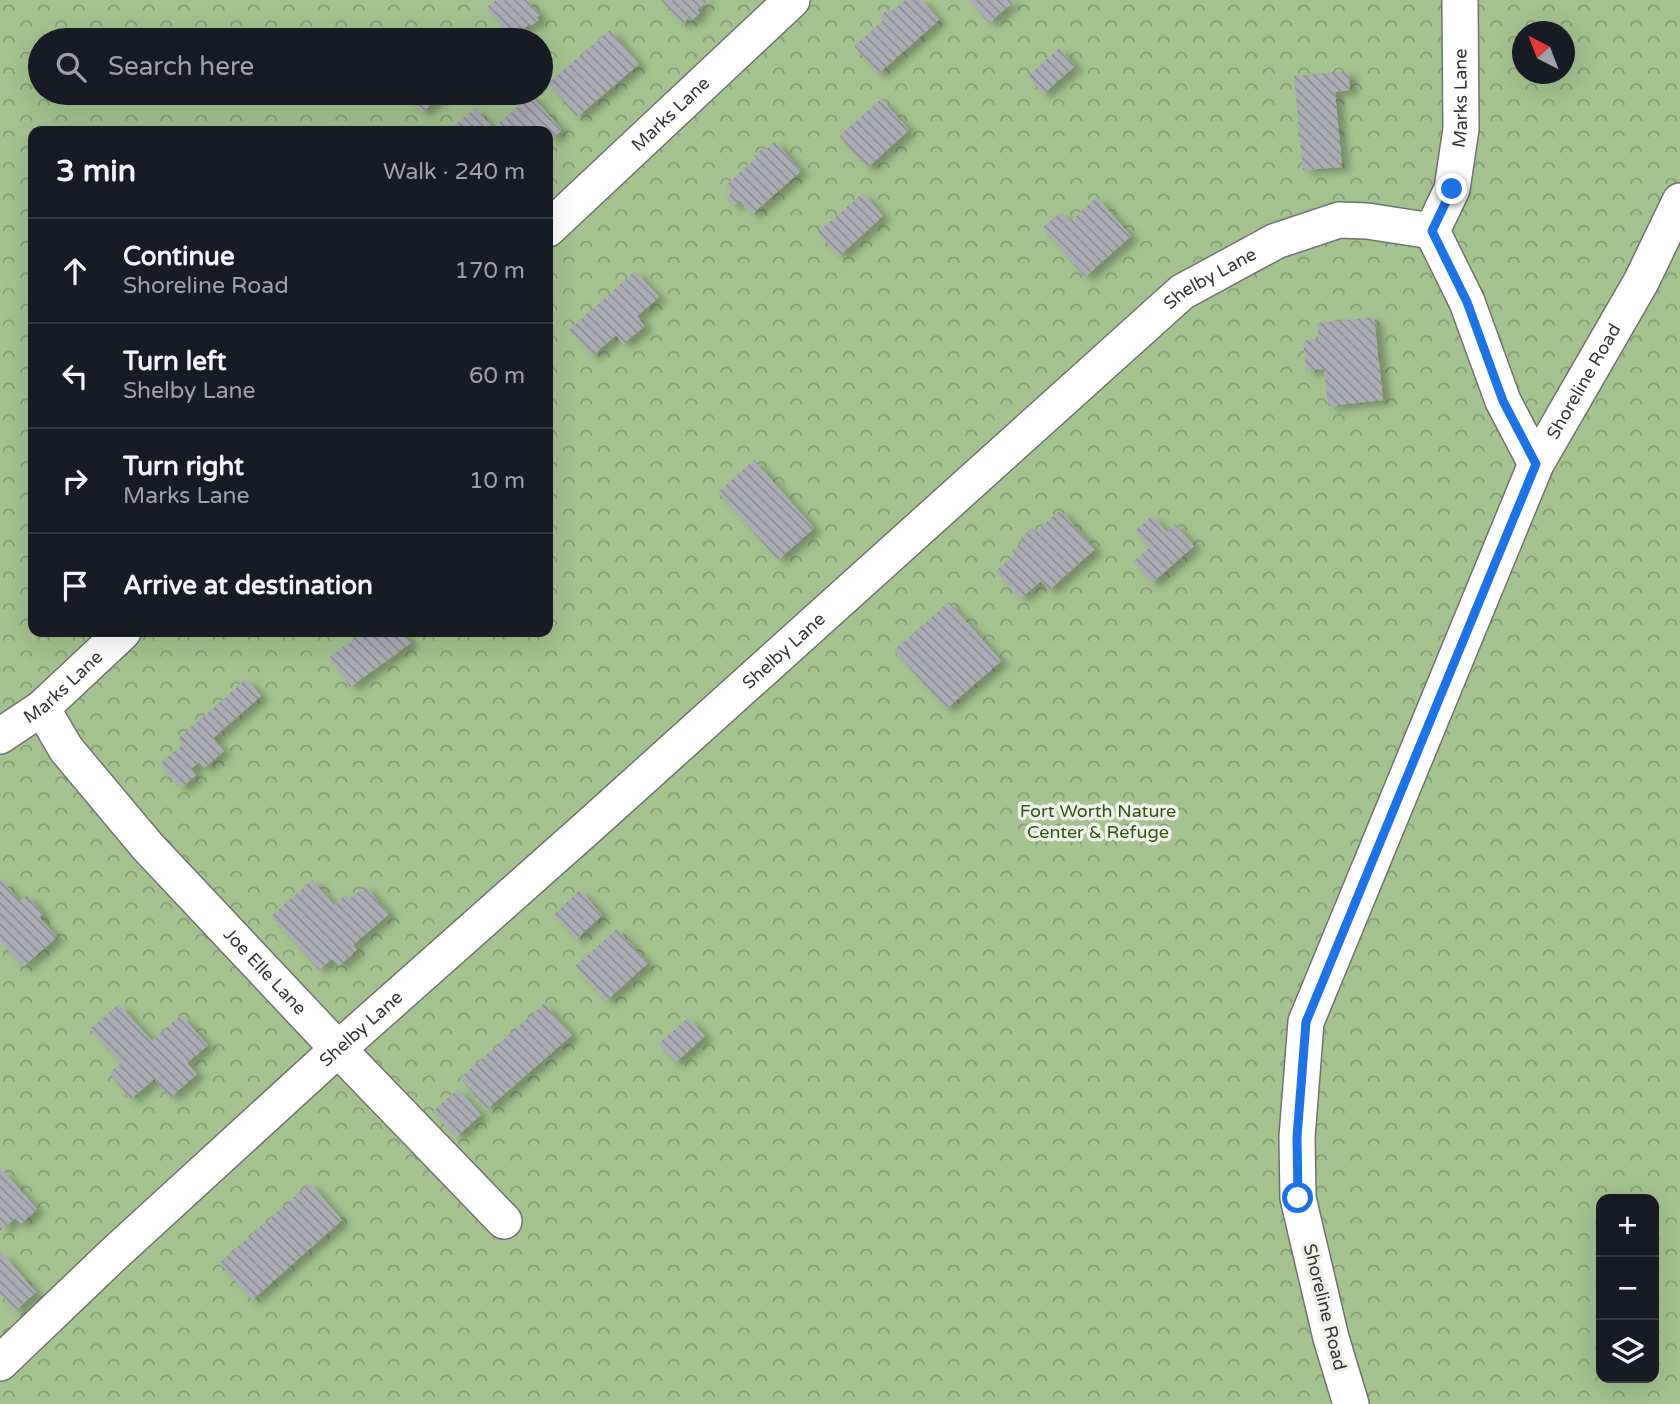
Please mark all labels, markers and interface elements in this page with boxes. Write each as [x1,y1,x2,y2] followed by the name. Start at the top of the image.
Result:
[1512,21,1575,84] north arrow
[28,28,553,105] search box
[52,48,90,86] icon: search
[1447,49,1472,149] street label: Marks Lane
[108,51,254,82] text: Search here
[627,72,714,156] street label: Marks Lane
[56,153,136,190] text: 3 min
[383,158,525,186] text: Walk · 240 m
[1436,173,1467,204] route end
[123,241,235,272] text: Continue
[1159,243,1260,314] street label: Shelby Lane
[56,252,94,290] icon: ahead
[455,257,525,285] text: 170 m
[123,272,289,300] text: Shoreline Road
[1542,320,1626,443] street label: Shoreline Road
[123,346,226,377] text: Turn left
[56,357,94,395] icon: left
[469,362,525,390] text: 60 m
[123,377,256,405] text: Shelby Lane
[123,451,244,482] text: Turn right
[56,462,94,500] icon: right
[469,467,525,495] text: 10 m
[123,482,250,510] text: Marks Lane
[56,567,94,605] icon: arrive
[123,570,373,601] text: Arrive at destination
[738,608,830,694] street label: Shelby Lane
[19,646,107,728] street label: Marks Lane
[1020,800,1176,843] park label: Fort Worth Nature Center & Refuge
[219,923,311,1019] street label: Joe Elle Lane
[315,986,407,1072] street label: Shelby Lane
[1282,1182,1313,1213] route start
[1596,1194,1659,1383] map controls
[1596,1194,1659,1257] button: +
[1299,1241,1351,1373] street label: Shoreline Road
[1596,1257,1659,1320] button: −
[1596,1320,1659,1383] button: layers

